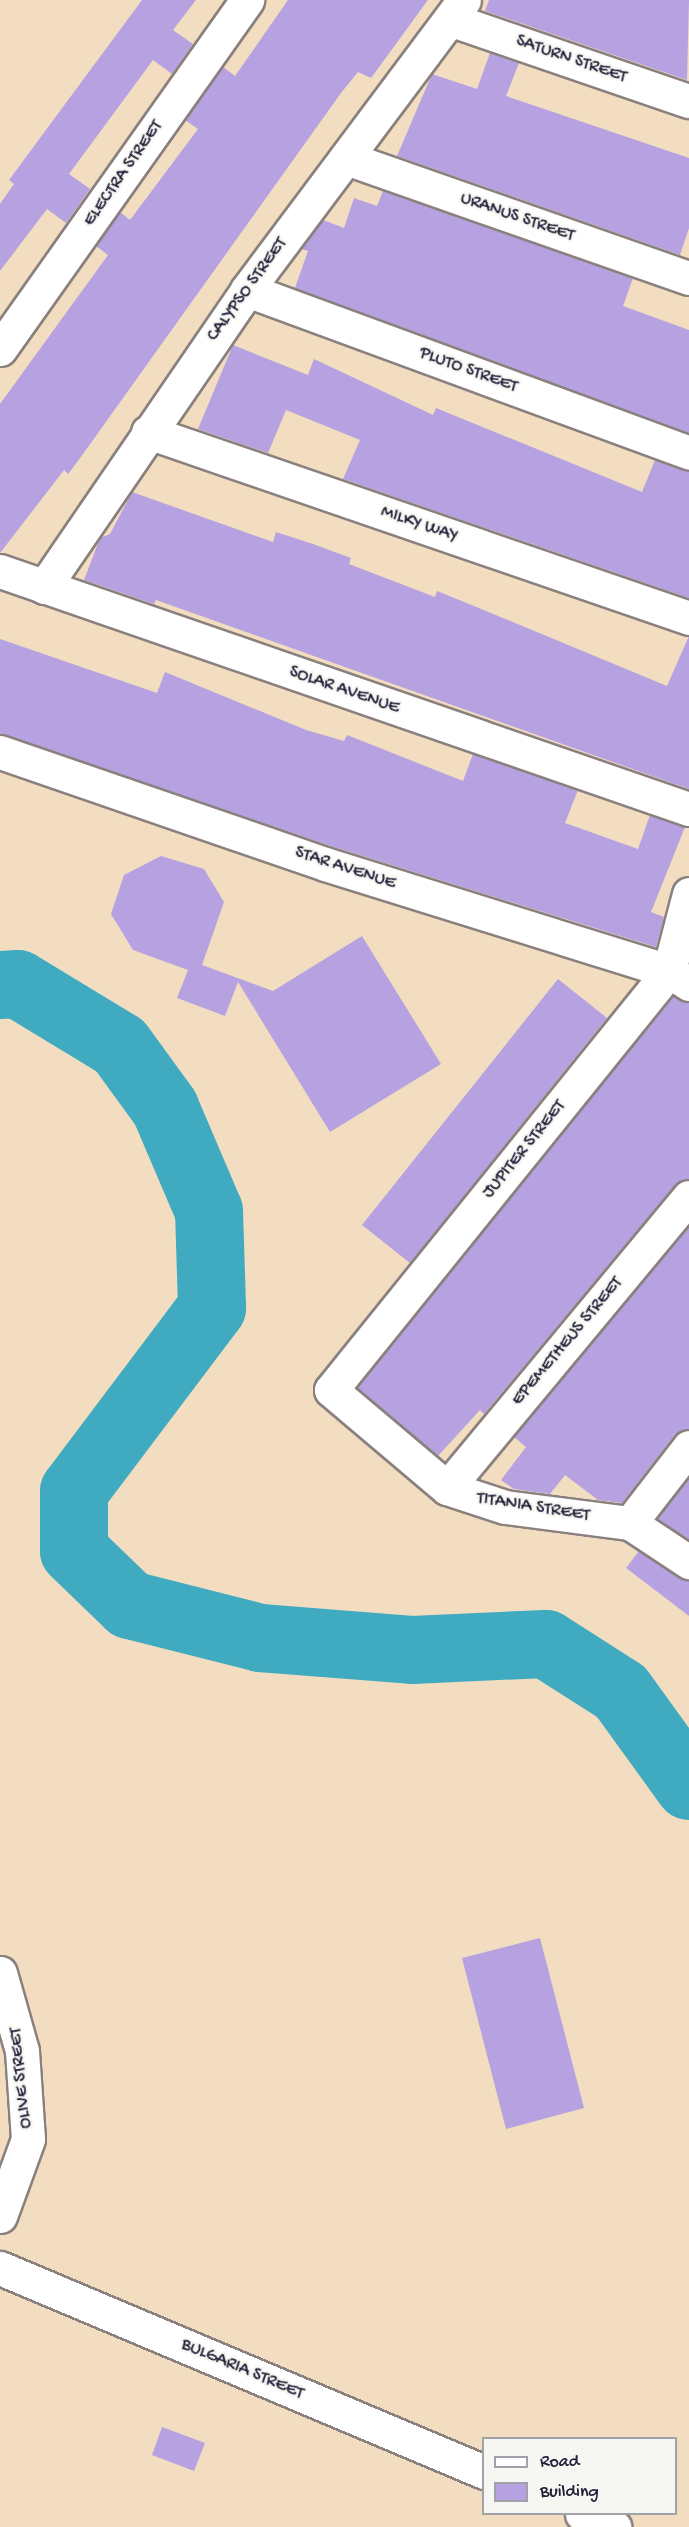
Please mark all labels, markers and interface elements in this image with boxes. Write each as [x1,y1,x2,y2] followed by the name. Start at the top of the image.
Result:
[513,31,629,89] street label: SATURN STREET
[80,117,168,231] street label: ELECTRA STREET
[457,188,577,248] street label: URANUS STREET
[203,234,293,346] street label: CALYPSO STREET
[416,343,520,399] street label: PLUTO STREET
[378,502,460,548] street label: MILKY WAY
[286,662,402,720] street label: SOLAR AVENUE
[292,843,398,895] street label: STAR AVENUE
[479,1097,571,1203] street label: JUPITER STREET
[508,1273,628,1411] street label: EPEMETHEUS STREET
[475,1488,591,1528] street label: TITANIA STREET
[6,2026,38,2130] street label: OLIVE STREET
[178,2334,306,2406] street label: BULGARIA STREET
[482,2437,677,2515] legend
[540,2452,579,2473] text: Road
[540,2482,599,2503] text: Building

